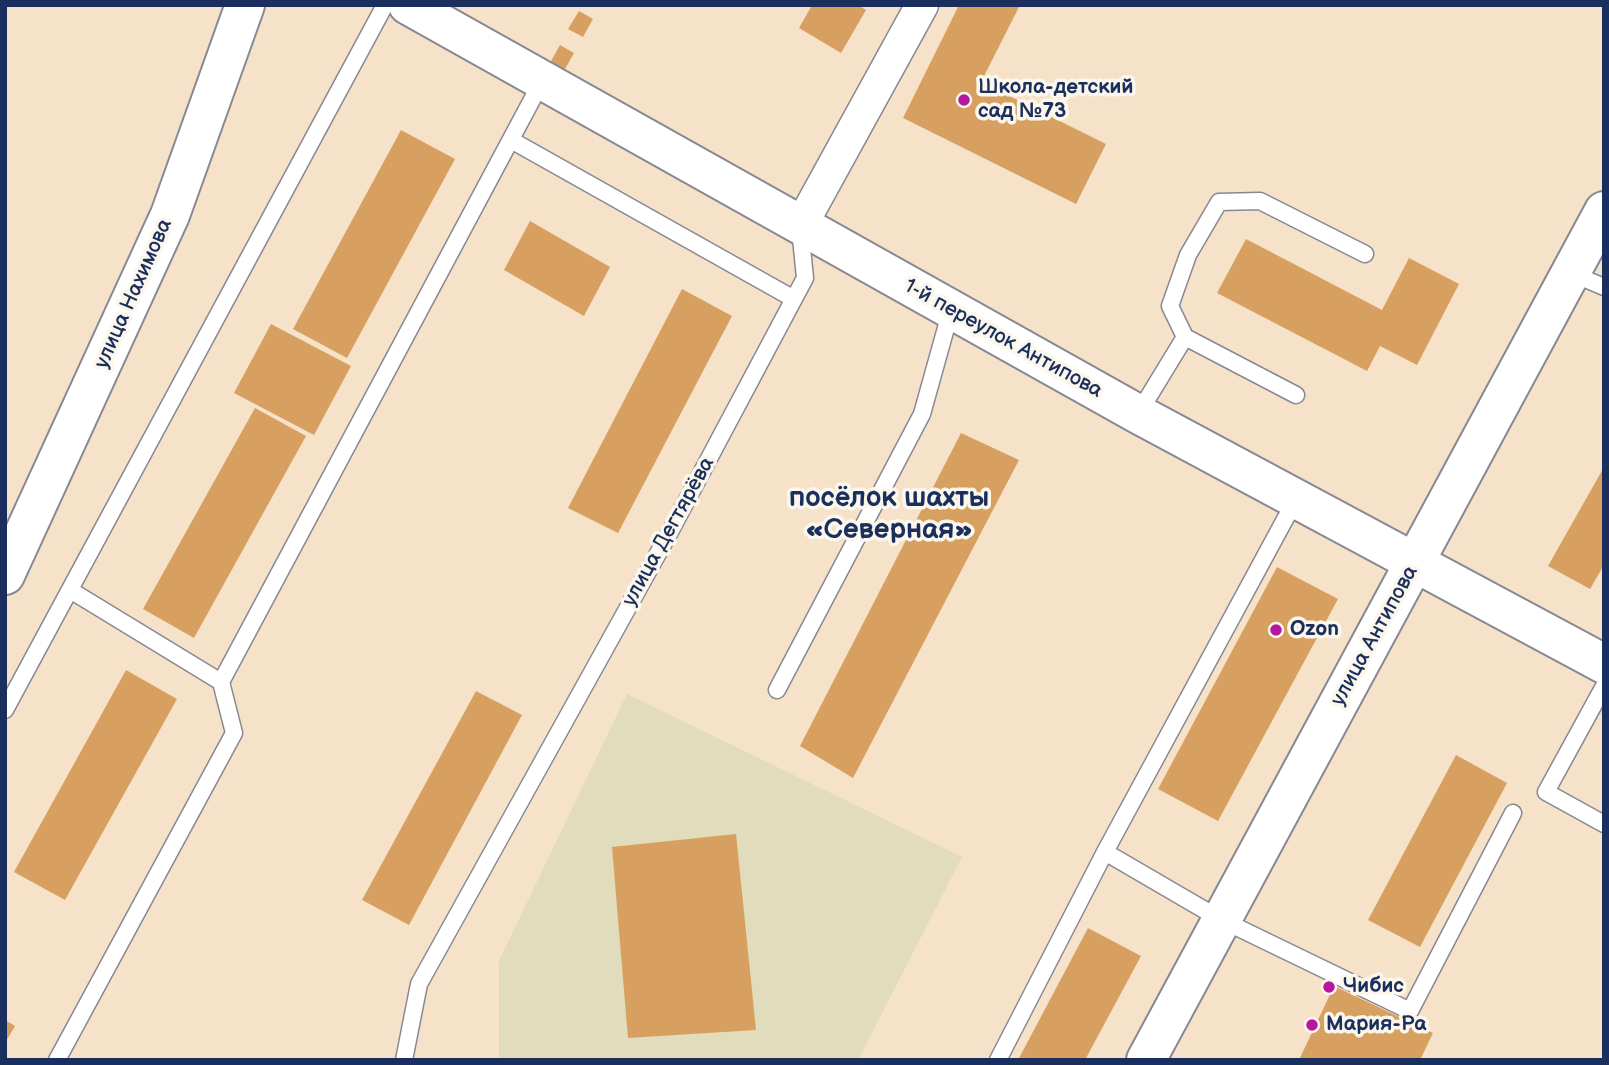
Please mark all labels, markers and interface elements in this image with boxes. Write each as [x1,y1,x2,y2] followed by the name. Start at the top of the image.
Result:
[978,75,1134,125] place label: Школа-детский сад №73
[956,92,972,108] marker: Школа-детский сад №73
[90,215,178,373] street label: улица Нахимова
[899,274,1107,404] street label: 1-й переулок Антипова
[618,453,720,611] street label: улица Дегтярёва
[789,482,989,548] district label: посёлок шахты «Северная»
[1326,562,1424,710] street label: улица Антипова
[1290,617,1339,643] place label: Ozon
[1268,622,1284,638] marker: Ozon
[1343,974,1404,1000] place label: Чибис
[1321,979,1337,995] marker: Чибис
[1326,1012,1427,1038] place label: Мария-Ра
[1304,1017,1320,1033] marker: Мария-Ра

